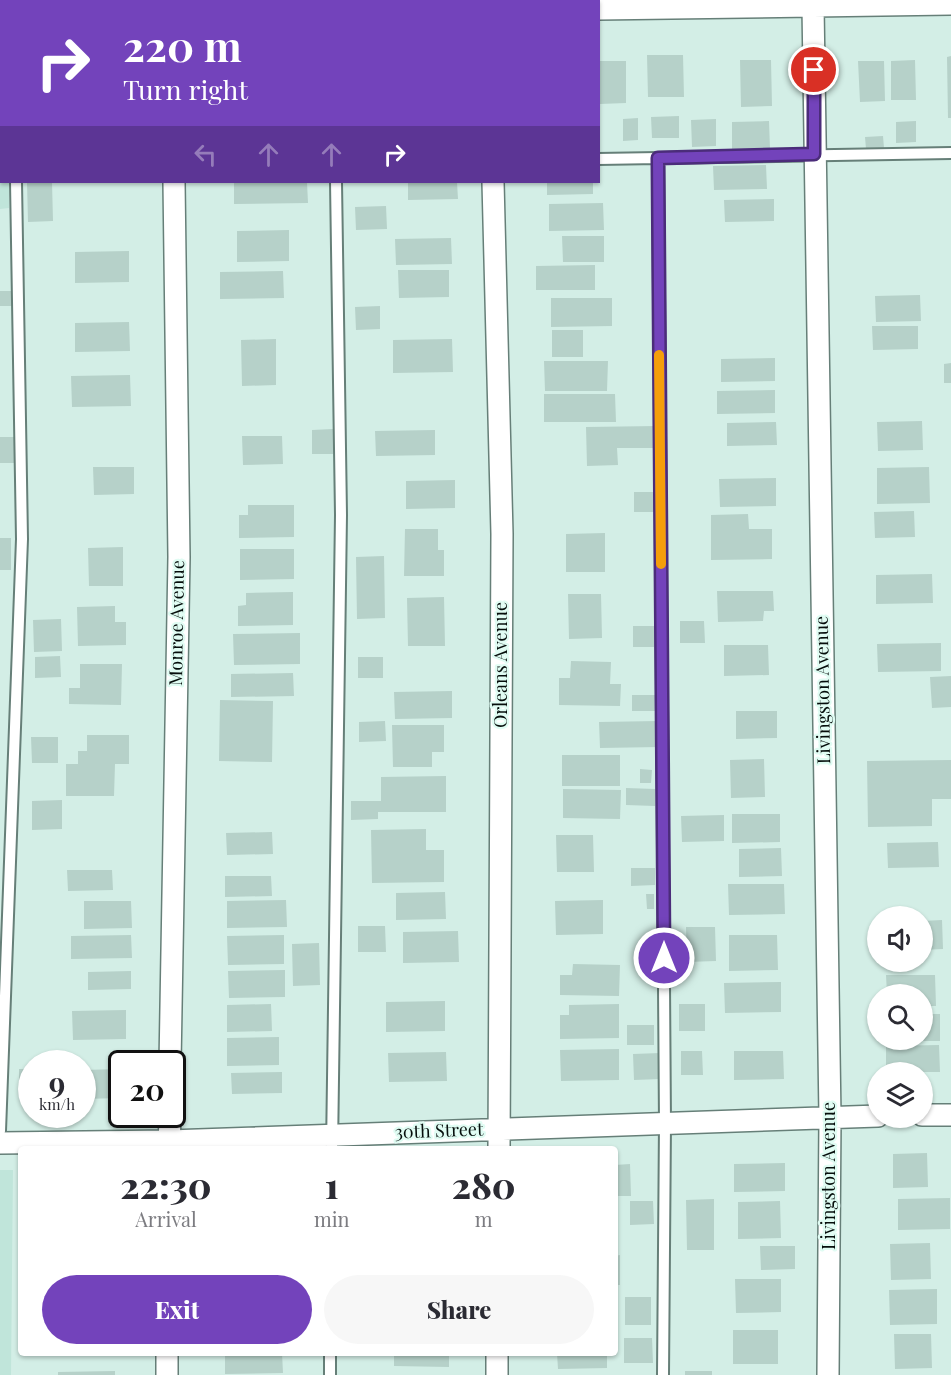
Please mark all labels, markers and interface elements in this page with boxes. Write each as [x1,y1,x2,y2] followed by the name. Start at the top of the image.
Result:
[123,17,242,73] text: 220 m
[24,24,102,102] icon: right
[788,44,839,95] pin
[797,53,830,86] icon: arrive
[123,71,248,107] text: Turn right
[189,138,222,171] icon: left
[252,138,285,171] icon: ahead
[315,138,348,171] icon: ahead
[378,138,411,171] icon: right
[163,560,189,686] street label: Monroe Avenue
[488,602,512,728] street label: Orleans Avenue
[809,616,835,764] street label: Livingston Avenue
[867,906,933,1128] map controls
[867,906,933,972] button: sound
[632,926,696,990] position arrow
[867,984,933,1050] button: search
[108,1050,186,1128] speed limit sign: 20
[49,1062,65,1102] text: 9
[867,1062,933,1128] button: layers
[39,1094,75,1114] text: km/h
[816,1102,840,1250] street label: Livingston Avenue
[394,1116,484,1144] street label: 30th Street
[120,1160,212,1208] text: 22:30
[325,1160,339,1208] text: 1
[452,1160,516,1208] text: 280
[135,1205,197,1232] text: Arrival
[314,1205,349,1232] text: min
[475,1205,493,1232] text: m
[42,1275,312,1344] button: Exit
[324,1275,594,1344] button: Share

